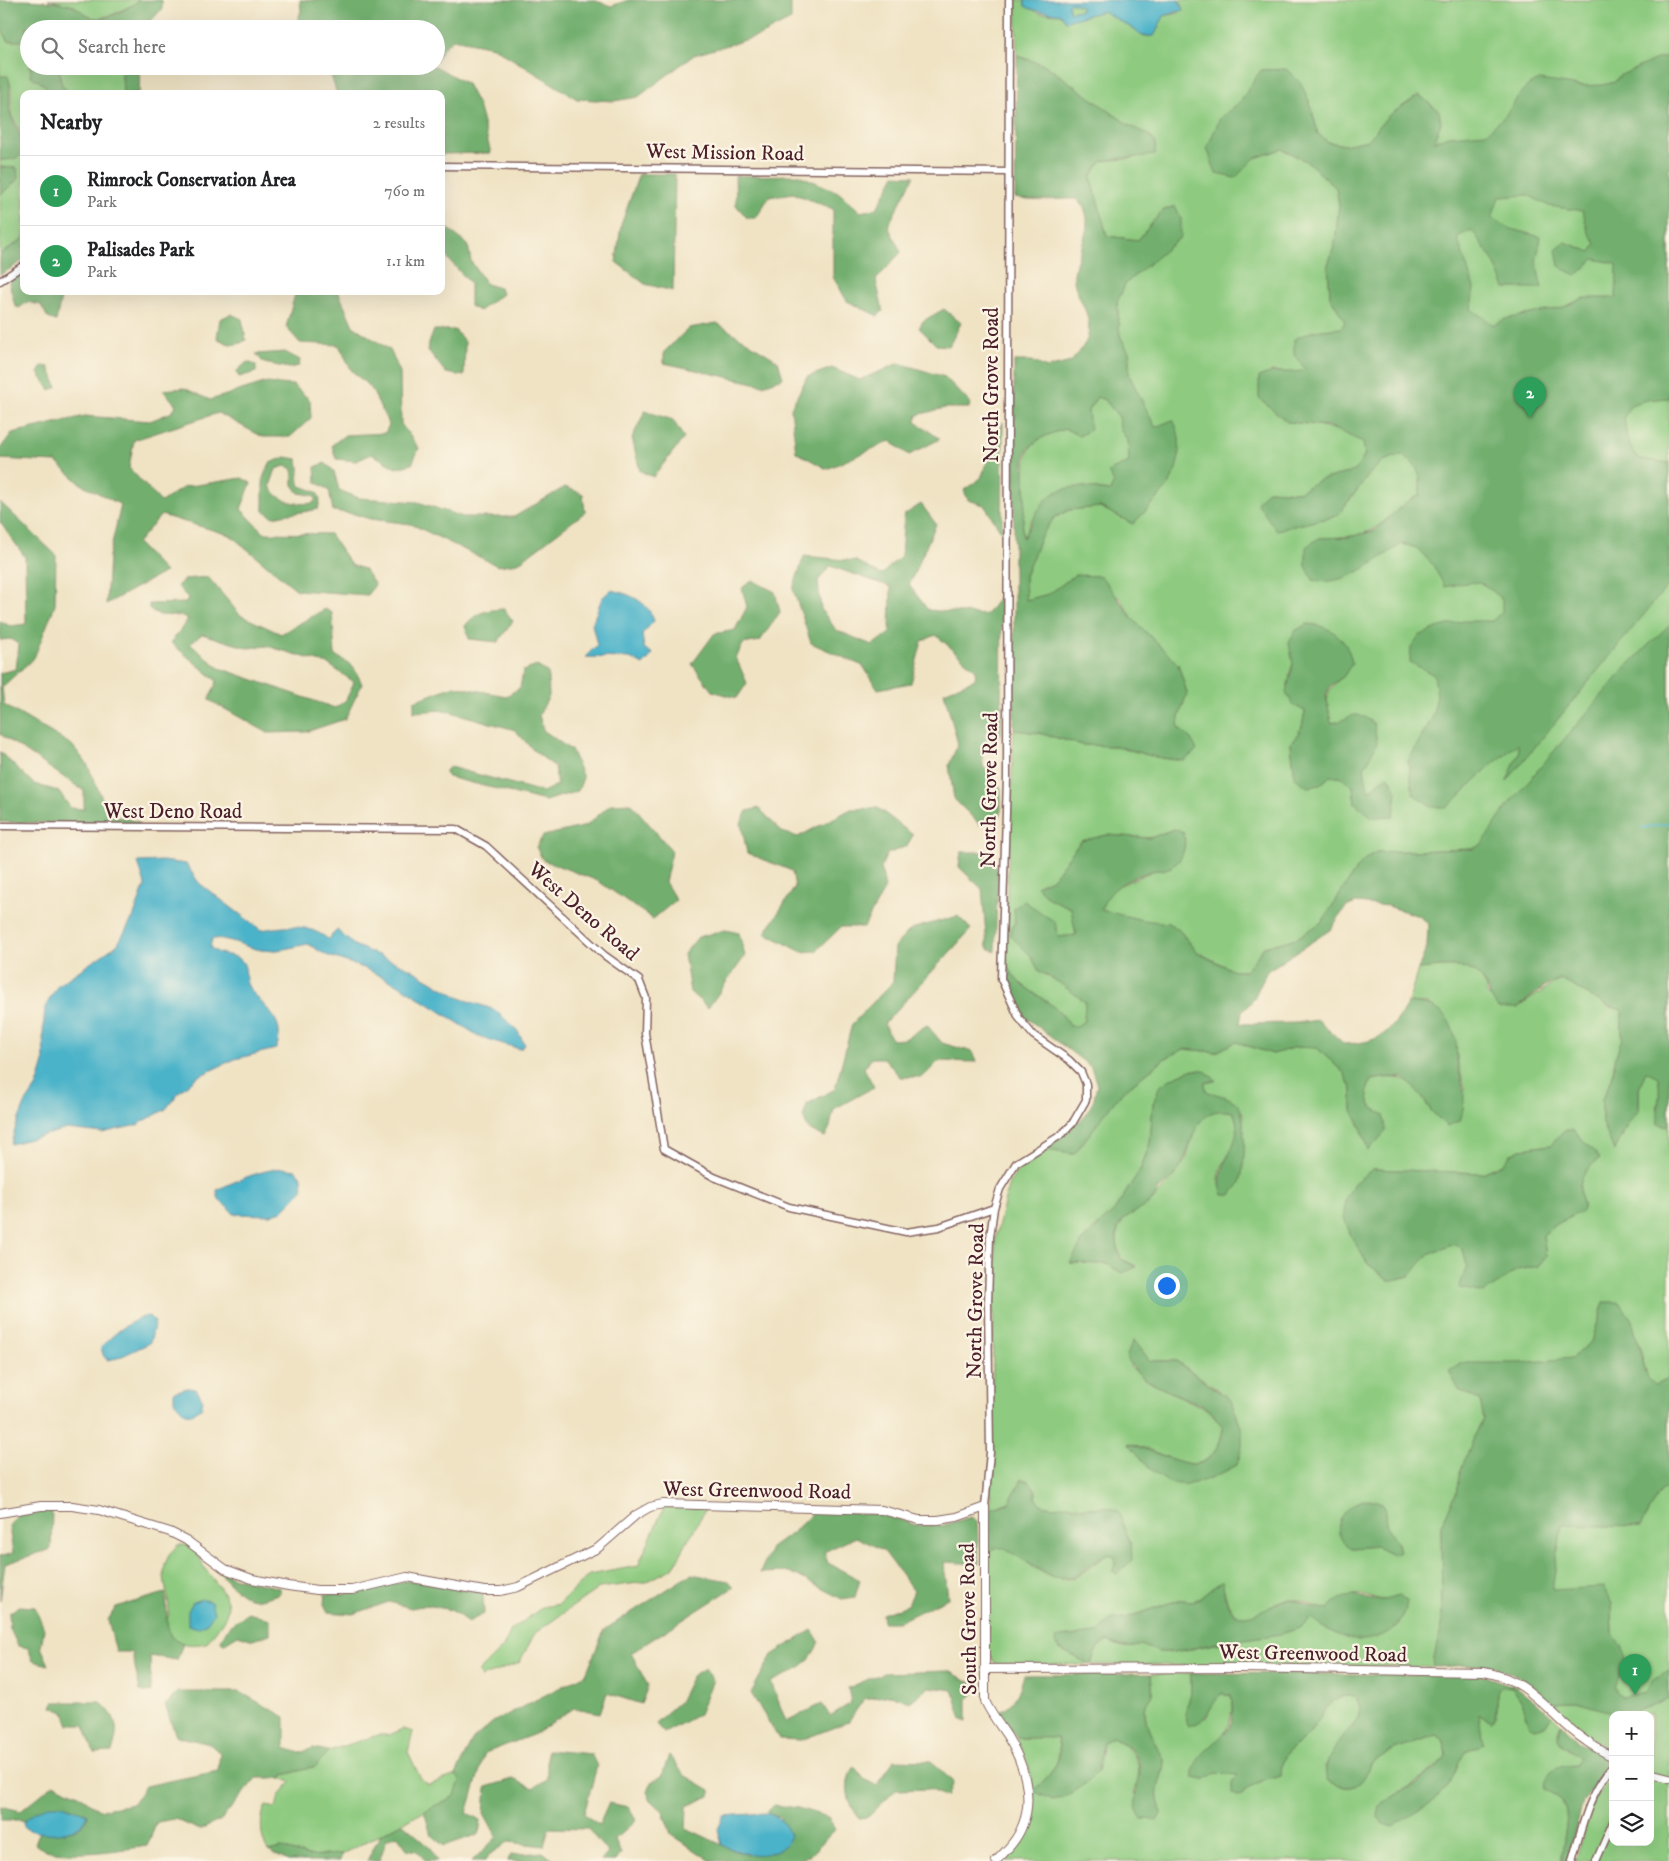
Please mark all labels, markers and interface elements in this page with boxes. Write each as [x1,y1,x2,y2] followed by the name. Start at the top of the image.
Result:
[20,20,445,75] search box
[38,34,66,62] icon: search
[78,36,166,59] text: Search here
[40,110,102,136] text: Nearby
[373,113,425,133] text: 2 results
[645,139,805,167] street label: West Mission Road
[87,169,296,192] text: Rimrock Conservation Area
[53,181,59,201] text: 1
[384,181,425,201] text: 760 m
[87,192,117,212] text: Park
[87,239,194,262] text: Palisades Park
[52,251,60,271] text: 2
[386,251,425,271] text: 1.1 km
[87,262,117,282] text: Park
[979,307,1005,463] street label: North Grove Road
[1514,377,1546,418] pin: 2
[976,711,1004,868] street label: North Grove Road
[103,799,243,825] street label: West Deno Road
[522,856,645,967] street label: West Deno Road
[962,1222,990,1379] street label: North Grove Road
[1154,1273,1180,1299] your location
[662,1476,852,1506] street label: West Greenwood Road
[955,1542,983,1695] street label: South Grove Road
[1218,1639,1408,1669] street label: West Greenwood Road
[1619,1654,1651,1695] pin: 1
[1609,1711,1654,1846] map controls
[1609,1711,1654,1756] button: +
[1609,1756,1654,1801] button: −
[1609,1801,1654,1846] button: layers

